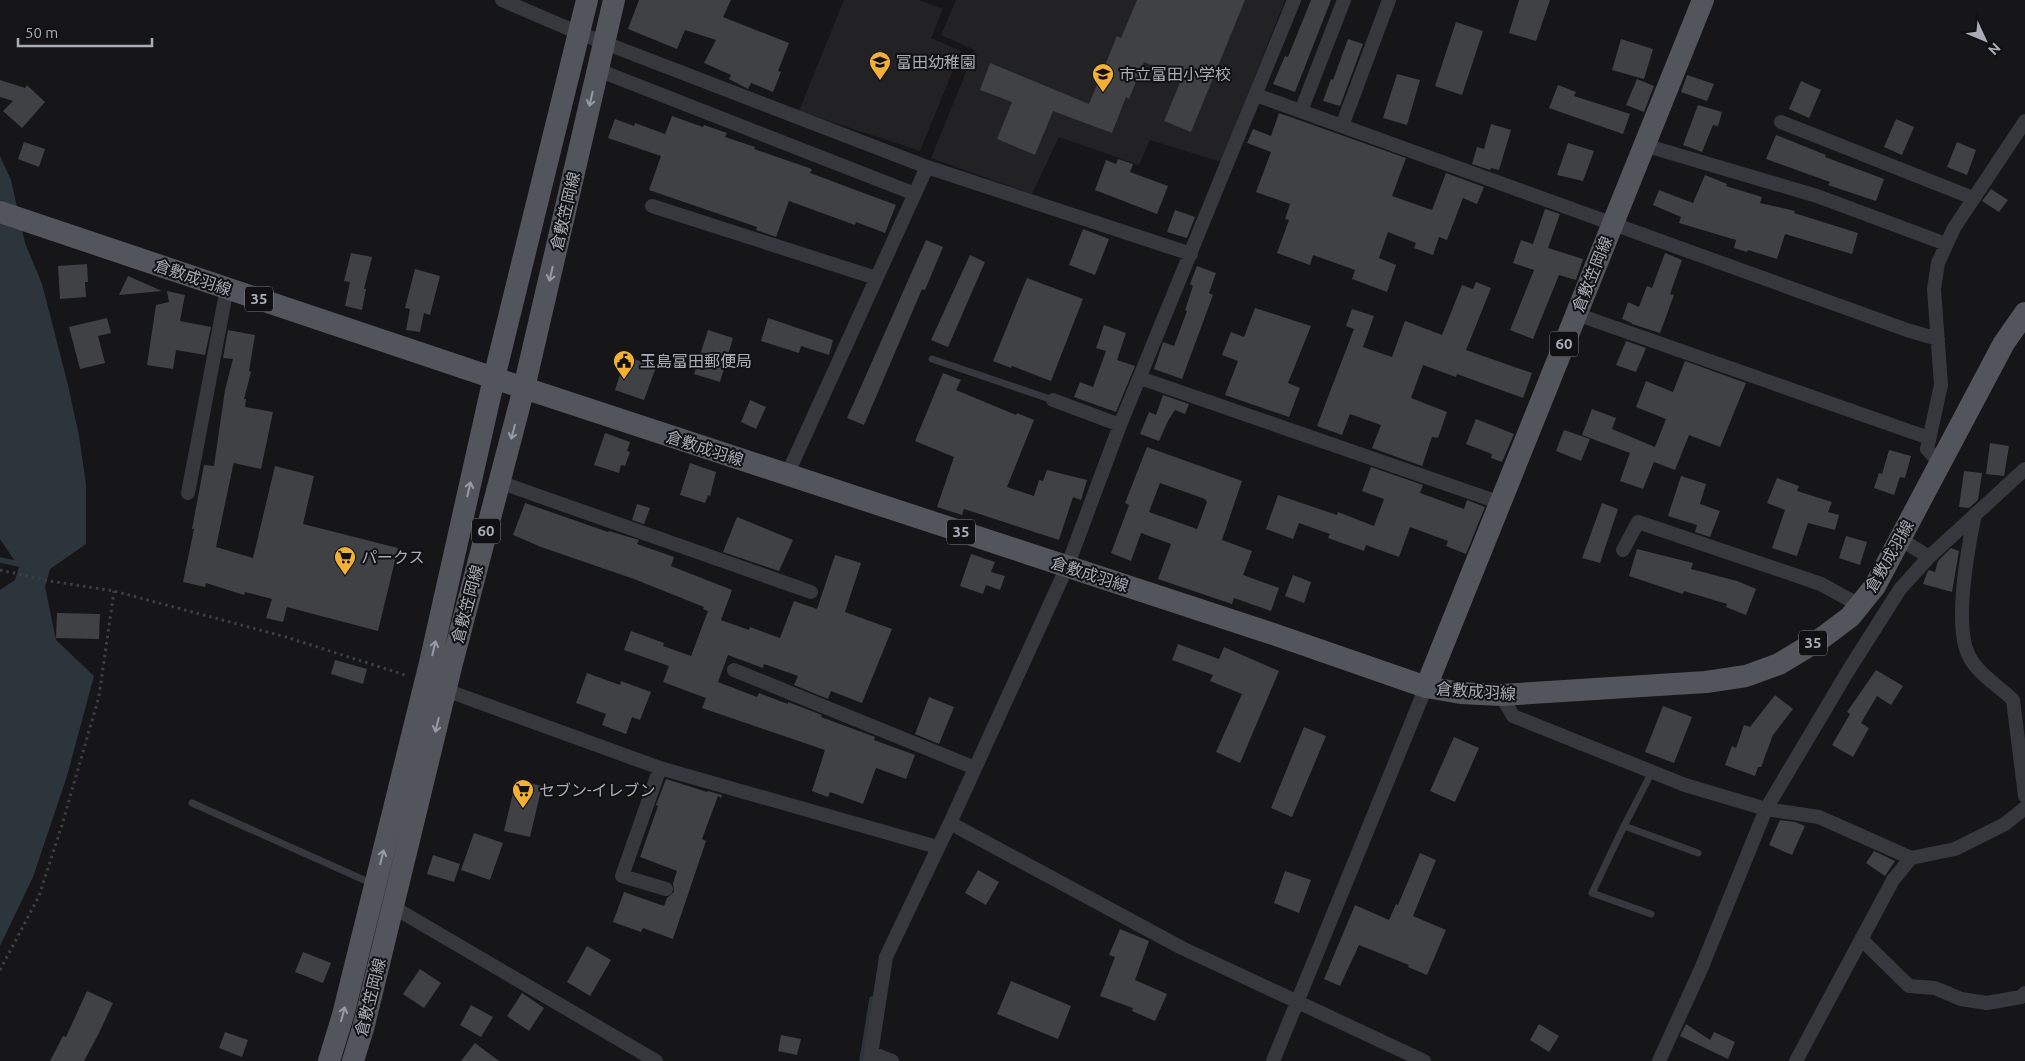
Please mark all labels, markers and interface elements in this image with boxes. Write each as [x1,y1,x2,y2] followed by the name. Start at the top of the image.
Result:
[18,15,151,47] scale bar
[1960,15,2010,65] north arrow
[25,24,58,41] text: 50 m
[1985,40,2004,58] text: N
[868,50,892,81] school or university icon: 富田幼稚園
[896,53,976,71] place label: 富田幼稚園
[1091,62,1115,93] school or university icon: 市立富田小学校
[1119,65,1231,83] place label: 市立富田小学校
[586,90,595,106] one-way arrow
[547,170,583,252] street label: 倉敷笠岡線
[1569,234,1615,314] street label: 倉敷笠岡線
[152,255,234,299] street label: 倉敷成羽線
[545,266,555,282] one-way arrow
[245,286,273,312] road number: 35
[1550,332,1578,356] road number: 60
[612,349,636,380] public building icon: 玉島富田郵便局
[640,352,752,370] place label: 玉島富田郵便局
[507,424,517,440] one-way arrow
[664,427,746,469] street label: 倉敷成羽線
[465,482,475,498] one-way arrow
[1861,517,1917,595] street label: 倉敷成羽線
[472,518,500,544] road number: 60
[947,520,975,544] road number: 35
[333,545,357,576] supermarket icon: パークス
[361,548,425,566] place label: パークス
[1049,553,1131,595] street label: 倉敷成羽線
[448,563,486,645] street label: 倉敷笠岡線
[1799,630,1827,656] road number: 35
[430,640,439,656] one-way arrow
[1435,679,1517,703] street label: 倉敷成羽線
[432,716,441,732] one-way arrow
[511,778,535,809] supermarket icon: セブン-イレブン
[539,781,656,799] place label: セブン-イレブン
[378,849,387,865] one-way arrow
[352,956,388,1038] street label: 倉敷笠岡線
[339,1007,348,1023] one-way arrow

